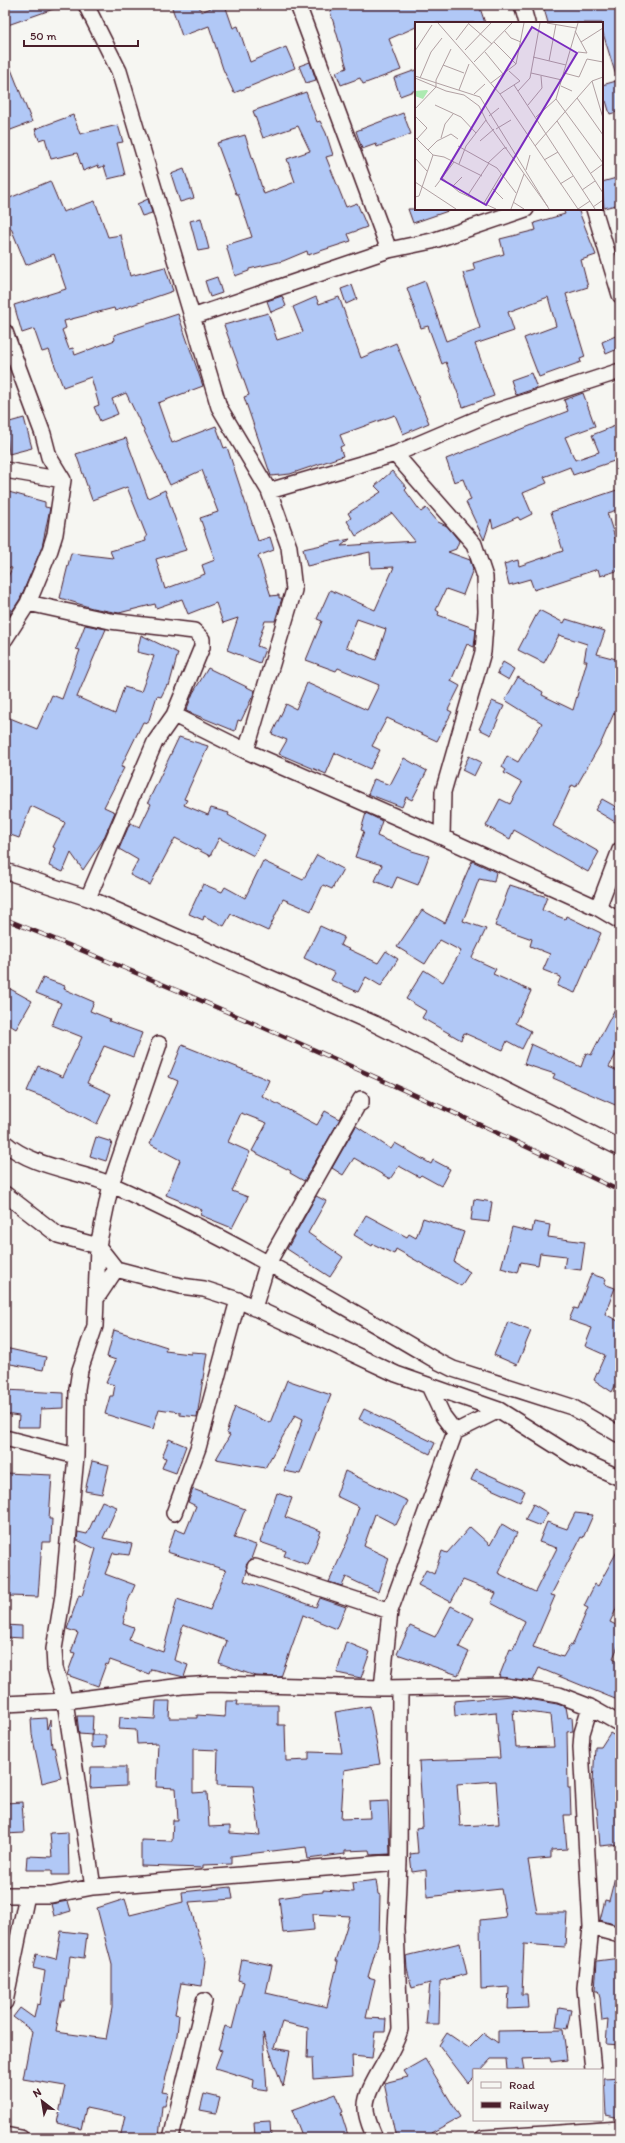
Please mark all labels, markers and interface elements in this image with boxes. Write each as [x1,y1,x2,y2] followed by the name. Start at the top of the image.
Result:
[24,22,138,48] scale bar
[415,22,603,210] inset map
[30,29,56,43] text: 50 m
[473,2069,603,2121] legend
[509,2078,535,2092] text: Road
[22,2081,62,2121] north arrow
[31,2085,44,2100] text: N
[509,2098,549,2112] text: Railway

